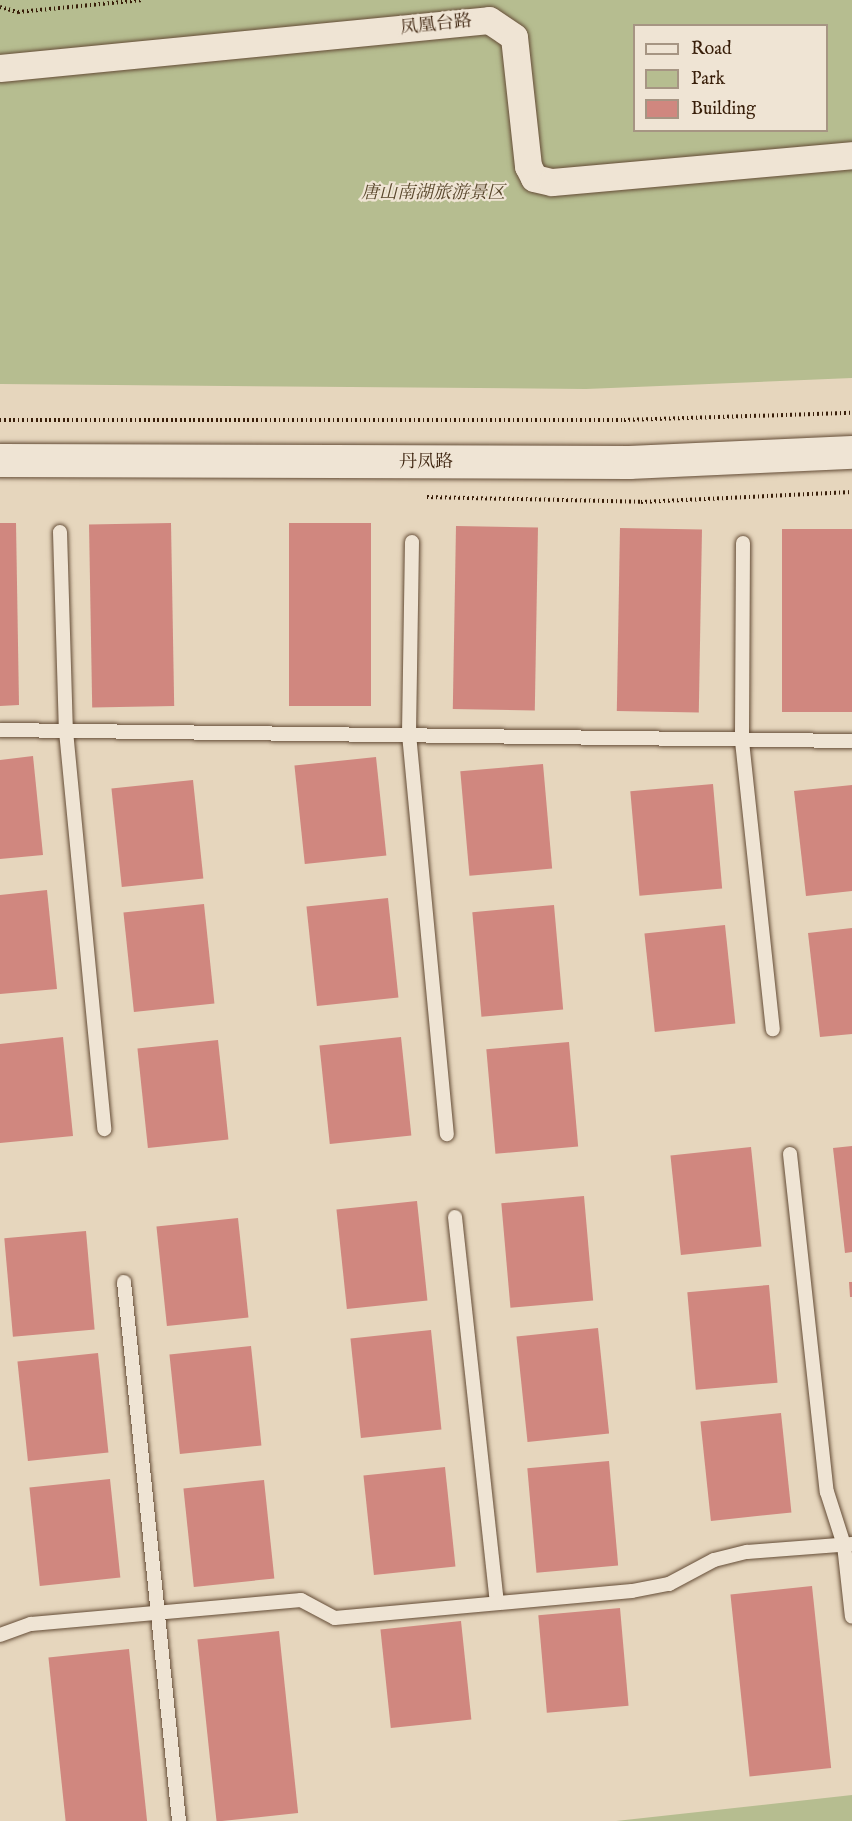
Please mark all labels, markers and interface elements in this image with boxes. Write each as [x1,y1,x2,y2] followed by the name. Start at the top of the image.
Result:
[399,11,473,41] street label: 凤凰台路
[633,24,828,132] legend
[691,38,732,61] text: Road
[691,68,725,91] text: Park
[691,98,756,121] text: Building
[361,183,505,205] park label: 唐山南湖旅游景区
[399,452,453,474] street label: 丹凤路

